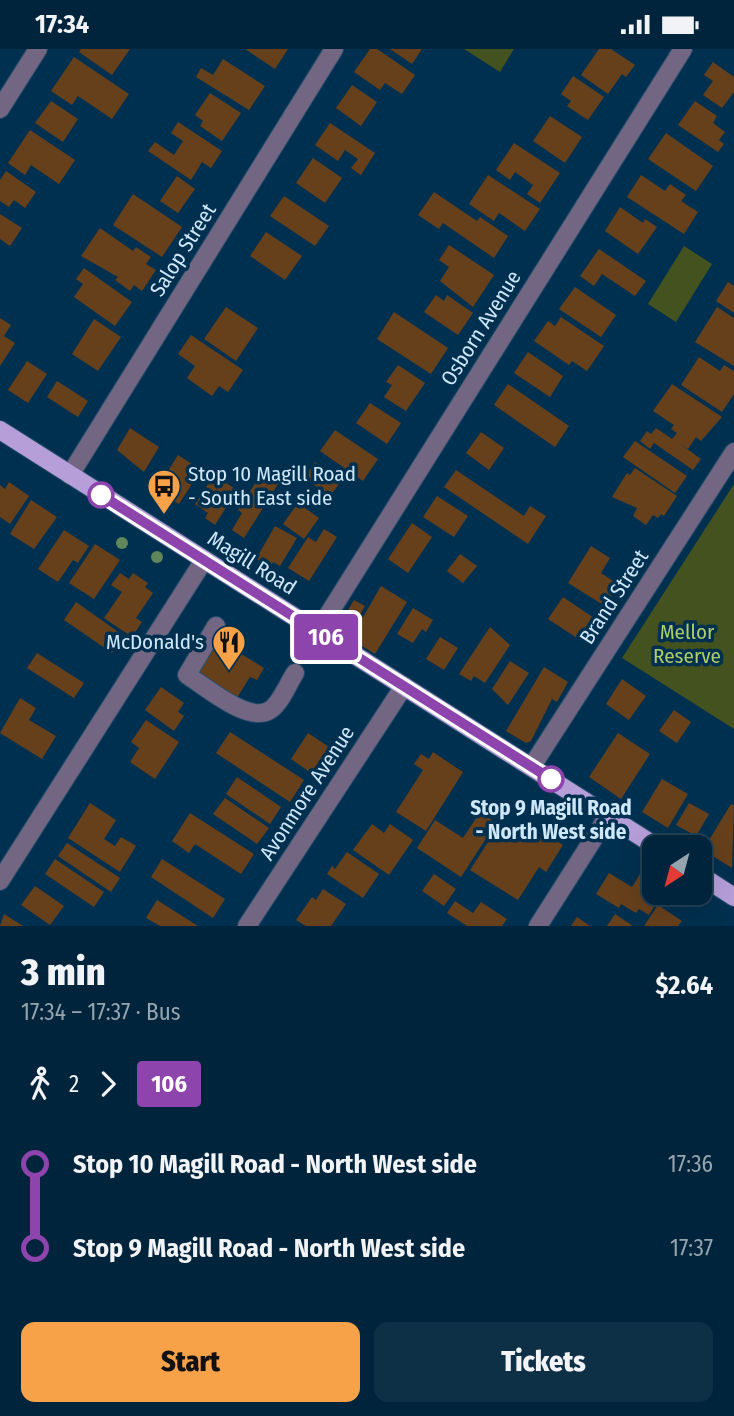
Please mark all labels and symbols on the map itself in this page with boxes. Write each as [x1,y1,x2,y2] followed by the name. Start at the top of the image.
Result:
[144,199,222,301] street label: Salop Street
[435,266,527,390] street label: Osborn Avenue
[188,461,356,511] place label: Stop 10 Magill Road - South East side
[145,467,183,516] bus stop icon: Stop 10 Magill Road - South East side
[88,482,114,508] unlabelled marker
[203,526,301,600] street label: Magill Road
[574,545,654,649] street label: Brand Street
[286,614,366,660] line badge: 106
[653,619,721,669] park label: Mellor Reserve
[210,623,248,672] restaurant icon: McDonald's
[106,629,204,655] place label: McDonald's
[254,721,360,865] street label: Avonmore Avenue
[538,766,564,792] marker: Stop 9 Magill Road - North West side
[470,795,632,845] place label: Stop 9 Magill Road - North West side
[642,835,712,905] north arrow

